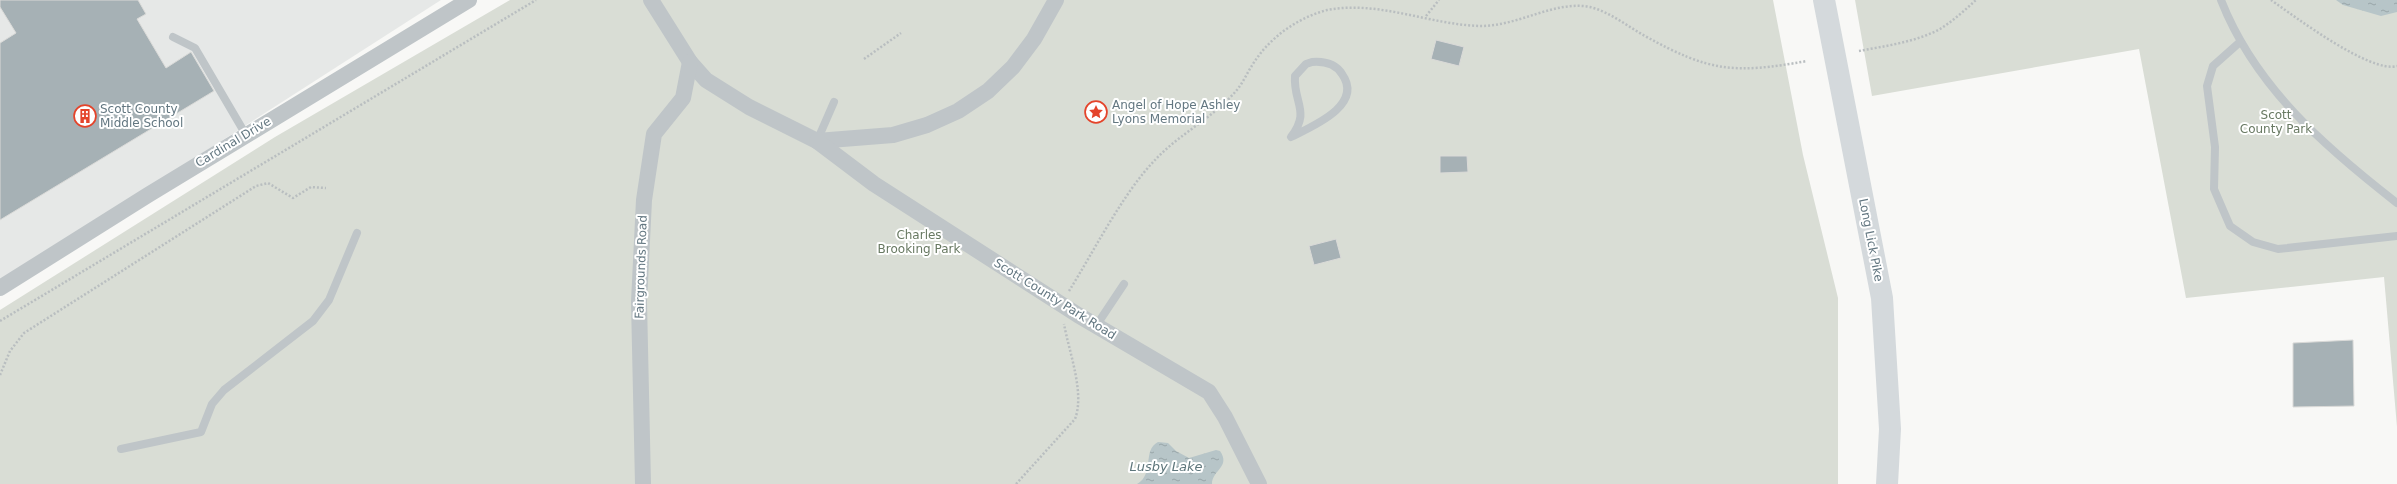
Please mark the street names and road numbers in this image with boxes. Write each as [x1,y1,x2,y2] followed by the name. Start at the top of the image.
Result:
[193,114,273,170] street label: Cardinal Drive
[1856,197,1886,283] street label: Long Lick Pike
[632,215,650,319] street label: Fairgrounds Road
[991,256,1119,342] street label: Scott County Park Road

